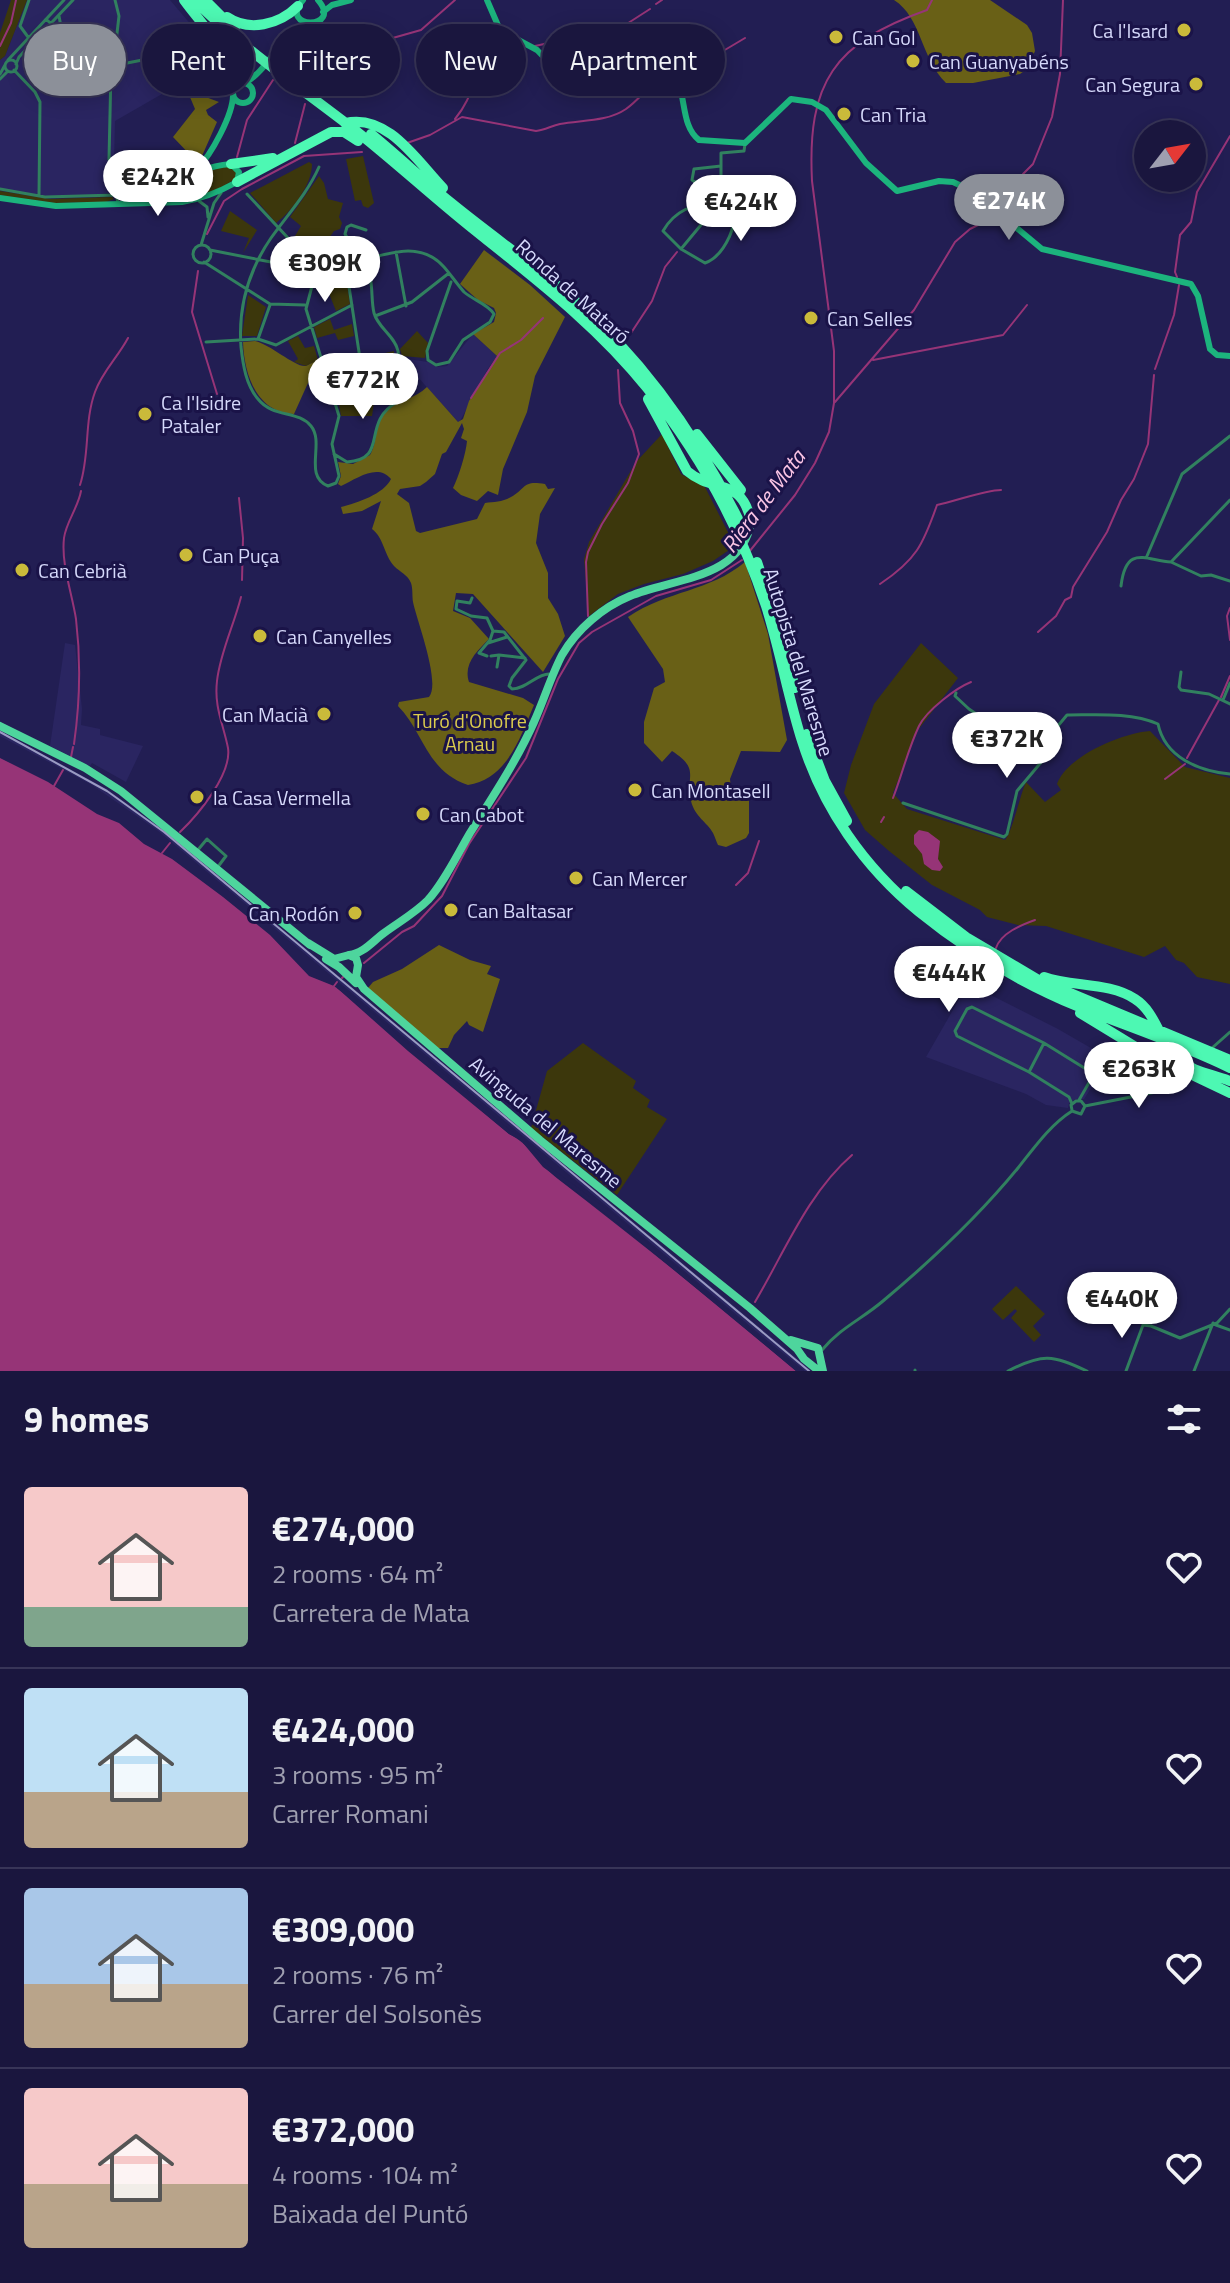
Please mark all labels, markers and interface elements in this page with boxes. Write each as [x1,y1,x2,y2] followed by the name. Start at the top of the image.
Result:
[1092,15,1168,46] place label: Ca l'Isard
[1175,21,1193,39] marker: Ca l'Isard
[852,22,916,53] place label: Can Gol
[24,24,126,96] chip: Buy
[142,24,254,96] chip: Rent
[270,24,400,96] chip: Filters
[416,24,526,96] chip: New
[542,24,725,96] chip: Apartment
[827,28,845,46] marker: Can Gol
[929,46,1069,77] place label: Can Guanyabéns
[904,52,922,70] marker: Can Guanyabéns
[1085,69,1180,100] place label: Can Segura
[1187,75,1205,93] marker: Can Segura
[860,99,926,130] place label: Can Tria
[835,105,853,123] marker: Can Tria
[1134,120,1206,192] north arrow
[1134,120,1206,192] map controls
[102,150,214,218] pin: €242K
[121,156,195,195] text: €242K
[953,174,1065,242] pin: €274K
[685,175,797,243] pin: €424K
[972,180,1046,219] text: €274K
[704,181,778,220] text: €424K
[509,231,637,351] street label: Ronda de Mataró
[269,236,381,304] pin: €309K
[288,242,362,281] text: €309K
[827,303,913,334] place label: Can Selles
[802,309,820,327] marker: Can Selles
[307,353,419,421] pin: €772K
[326,359,400,398] text: €772K
[161,387,241,441] place label: Ca l'Isidre Pataler
[136,405,154,423] marker: Ca l'Isidre Pataler
[713,441,814,560] water label: Riera de Mata
[202,540,279,571] place label: Can Puça
[177,546,195,564] marker: Can Puça
[38,555,127,586] place label: Can Cebrià
[13,561,31,579] marker: Can Cebrià
[756,564,842,760] street label: Autopista del Maresme
[276,621,392,652] place label: Can Canyelles
[251,627,269,645] marker: Can Canyelles
[222,699,308,730] place label: Can Macià
[315,705,333,723] marker: Can Macià
[413,705,527,759] park label: Turó d'Onofre Arnau
[951,712,1063,780] pin: €372K
[970,718,1044,757] text: €372K
[651,775,771,806] place label: Can Montasell
[626,781,644,799] marker: Can Montasell
[213,782,351,813] place label: la Casa Vermella
[188,788,206,806] marker: la Casa Vermella
[439,799,524,830] place label: Can Cabot
[414,805,432,823] marker: Can Cabot
[592,863,687,894] place label: Can Mercer
[567,869,585,887] marker: Can Mercer
[467,895,573,926] place label: Can Baltasar
[248,898,339,929] place label: Can Rodón
[442,901,460,919] marker: Can Baltasar
[346,904,364,922] marker: Can Rodón
[893,946,1005,1014] pin: €444K
[912,952,986,991] text: €444K
[1083,1042,1195,1110] pin: €263K
[1102,1048,1176,1087] text: €263K
[463,1049,629,1195] street label: Avinguda del Maresme
[1066,1272,1178,1340] pin: €440K
[1085,1278,1159,1317] text: €440K
[24,1393,149,1445] text: 9 homes
[1162,1397,1206,1441] icon: filters
[272,1502,414,1554] text: €274,000
[88,1519,184,1615] icon: home
[1162,1545,1206,1589] icon: heart
[272,1554,443,1593] text: 2 rooms · 64 m²
[272,1593,470,1632] text: Carretera de Mata
[272,1703,414,1755] text: €424,000
[88,1720,184,1816] icon: home
[1162,1746,1206,1790] icon: heart
[272,1755,443,1794] text: 3 rooms · 95 m²
[272,1794,429,1833] text: Carrer Romani
[272,1903,414,1955] text: €309,000
[88,1920,184,2016] icon: home
[1162,1946,1206,1990] icon: heart
[272,1955,443,1994] text: 2 rooms · 76 m²
[272,1994,482,2033] text: Carrer del Solsonès
[272,2103,414,2155] text: €372,000
[88,2120,184,2216] icon: home
[1162,2146,1206,2190] icon: heart
[272,2155,458,2194] text: 4 rooms · 104 m²
[272,2194,468,2233] text: Baixada del Puntó

